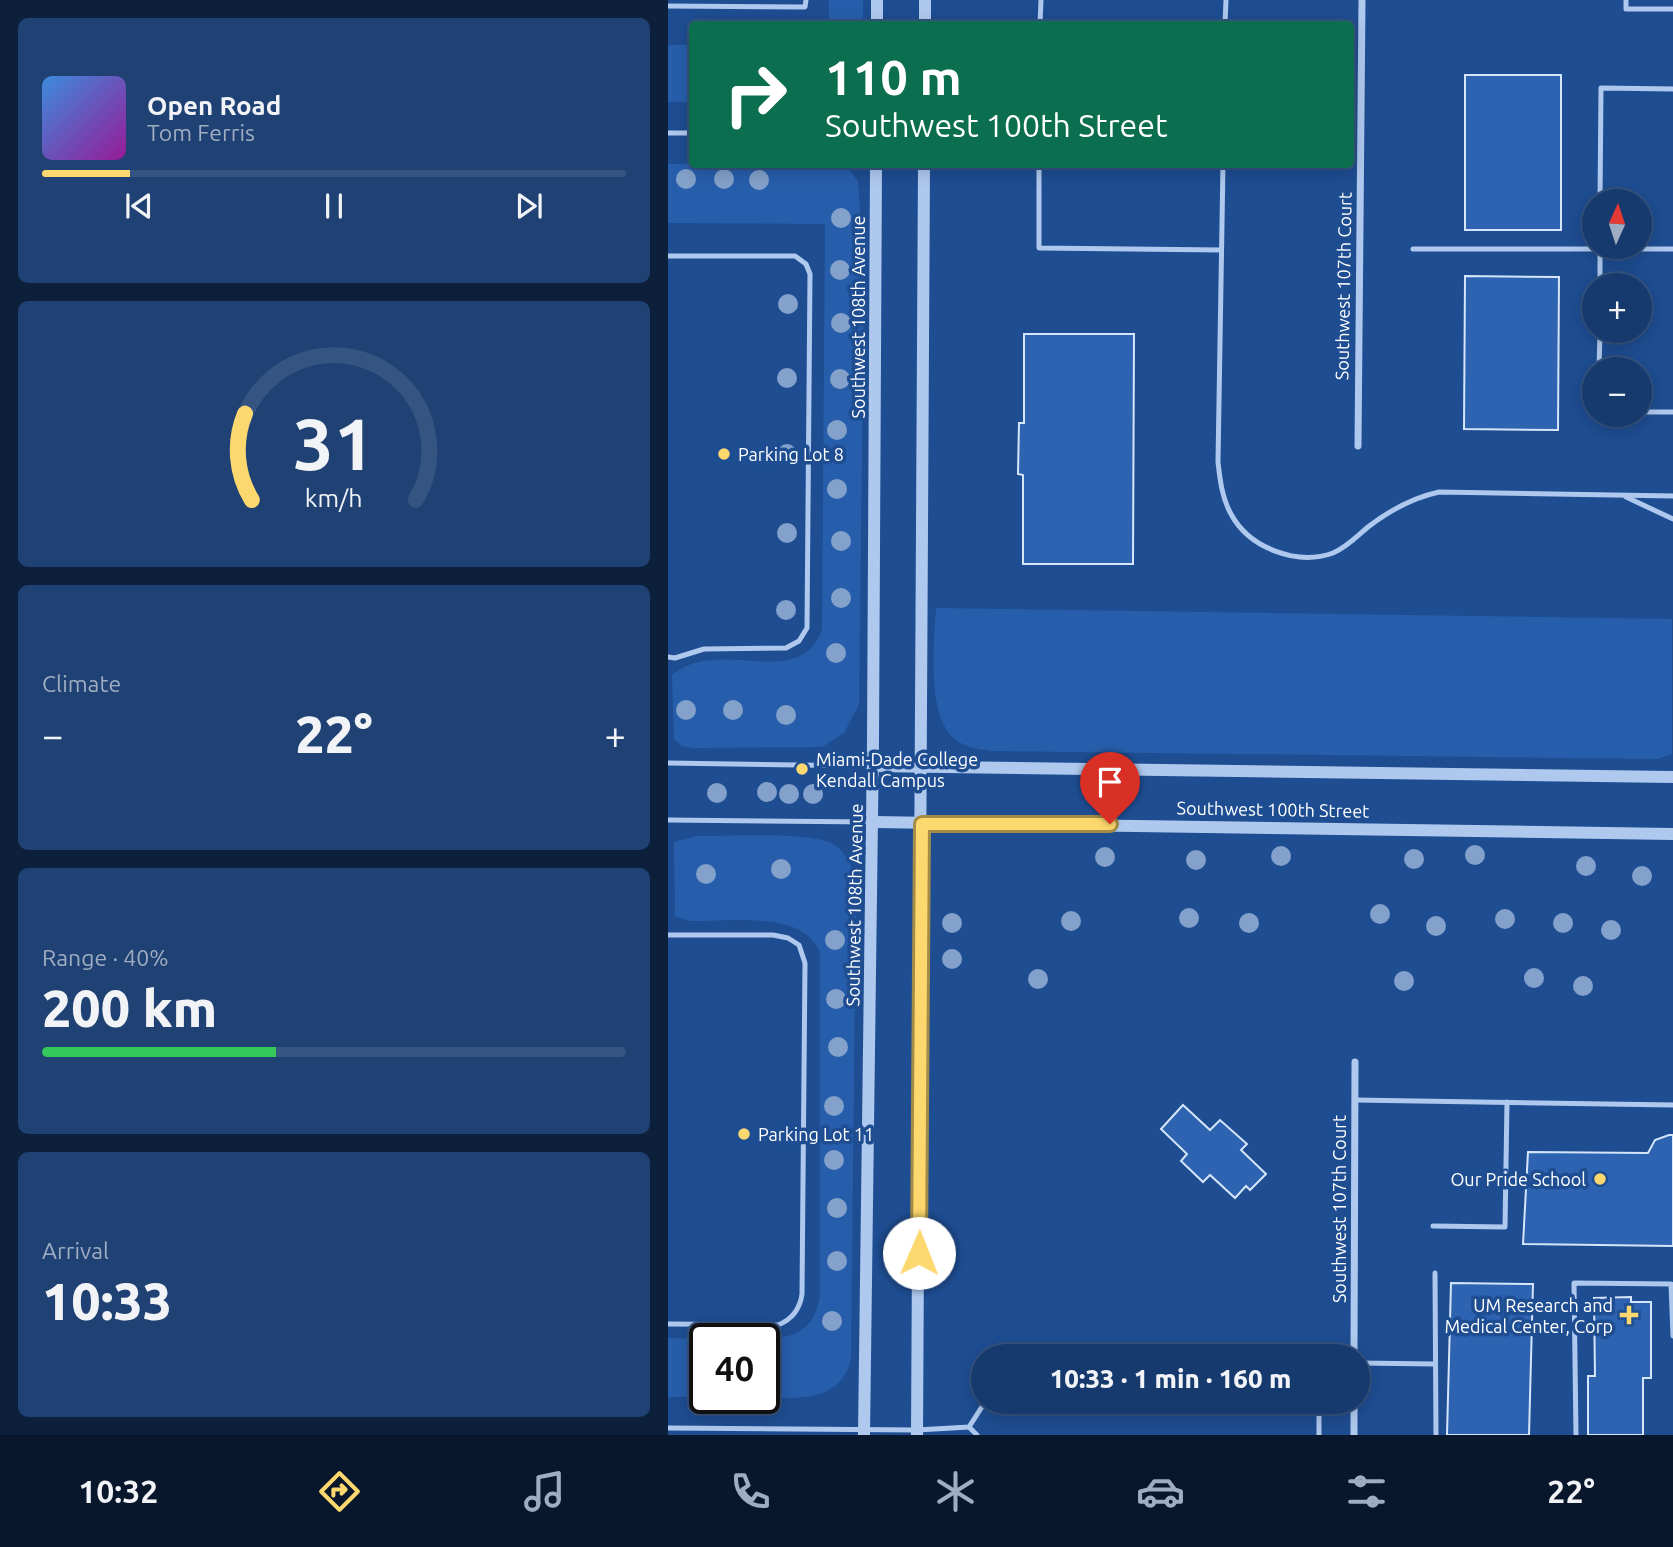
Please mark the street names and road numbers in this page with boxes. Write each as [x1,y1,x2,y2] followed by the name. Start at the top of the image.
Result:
[1331,192,1355,380] street label: Southwest 107th Court
[848,215,868,419] street label: Southwest 108th Avenue
[1177,797,1369,821] street label: Southwest 100th Street
[842,803,866,1007] street label: Southwest 108th Avenue
[1329,1115,1349,1303] street label: Southwest 107th Court

